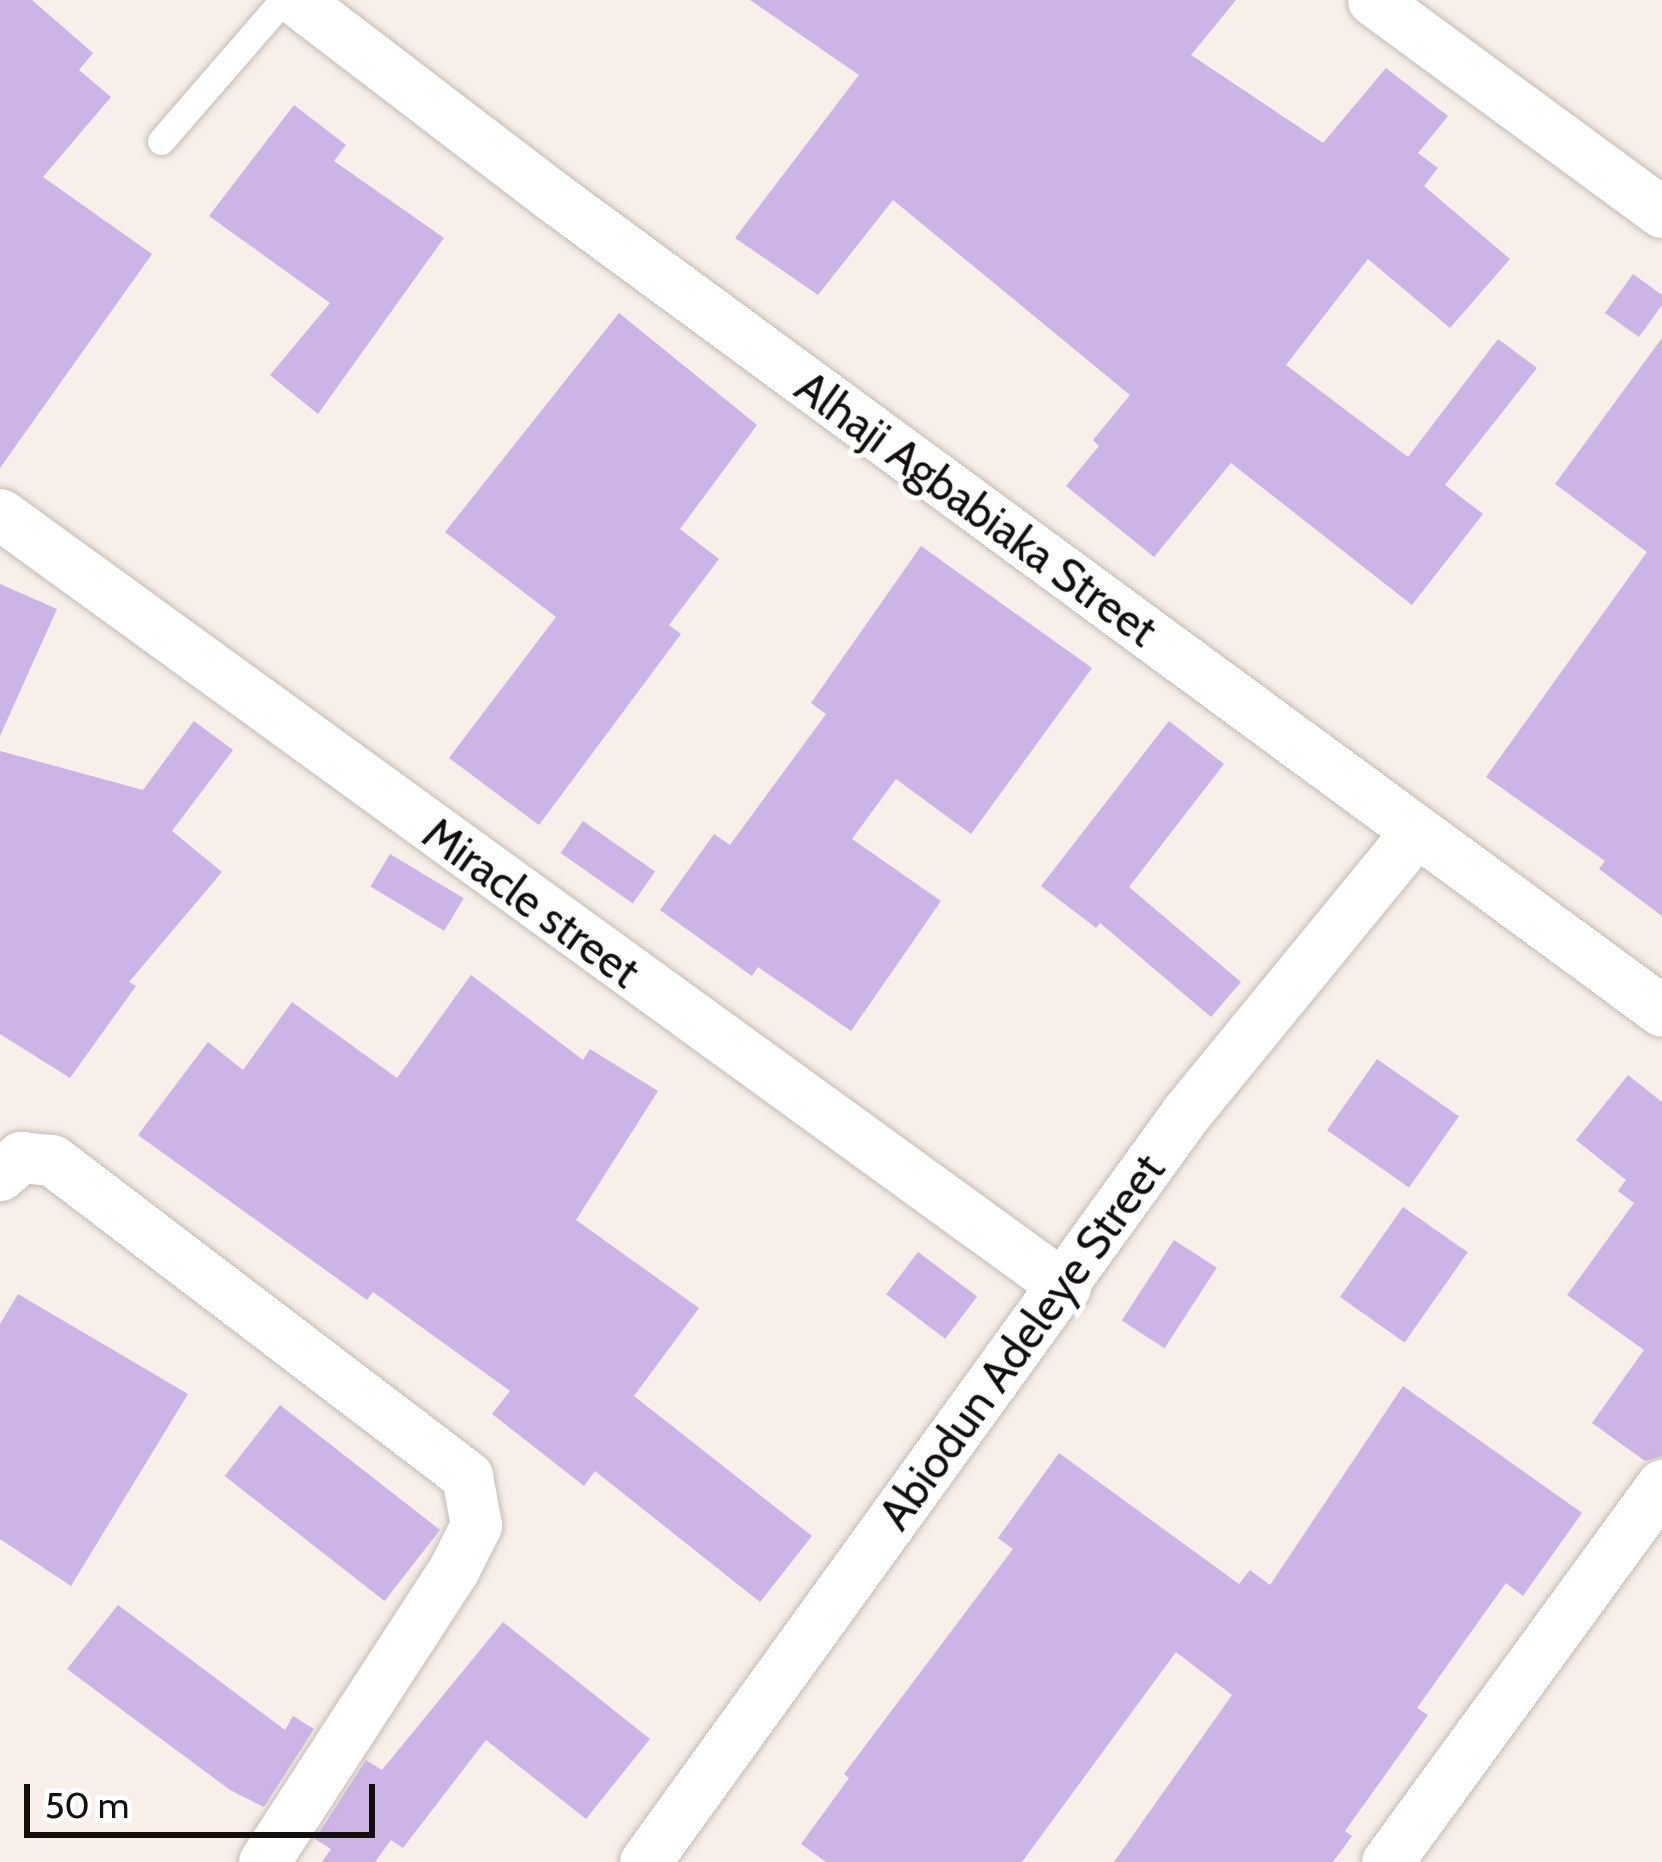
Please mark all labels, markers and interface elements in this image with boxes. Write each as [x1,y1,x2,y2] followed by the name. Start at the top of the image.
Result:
[785,360,1167,658] street label: Alhaji Agbabiaka Street
[412,807,650,999] street label: Miracle street
[868,1144,1176,1540] street label: Abiodun Adeleye Street
[30,1760,381,1834] scale bar
[45,1783,129,1827] text: 50 m

